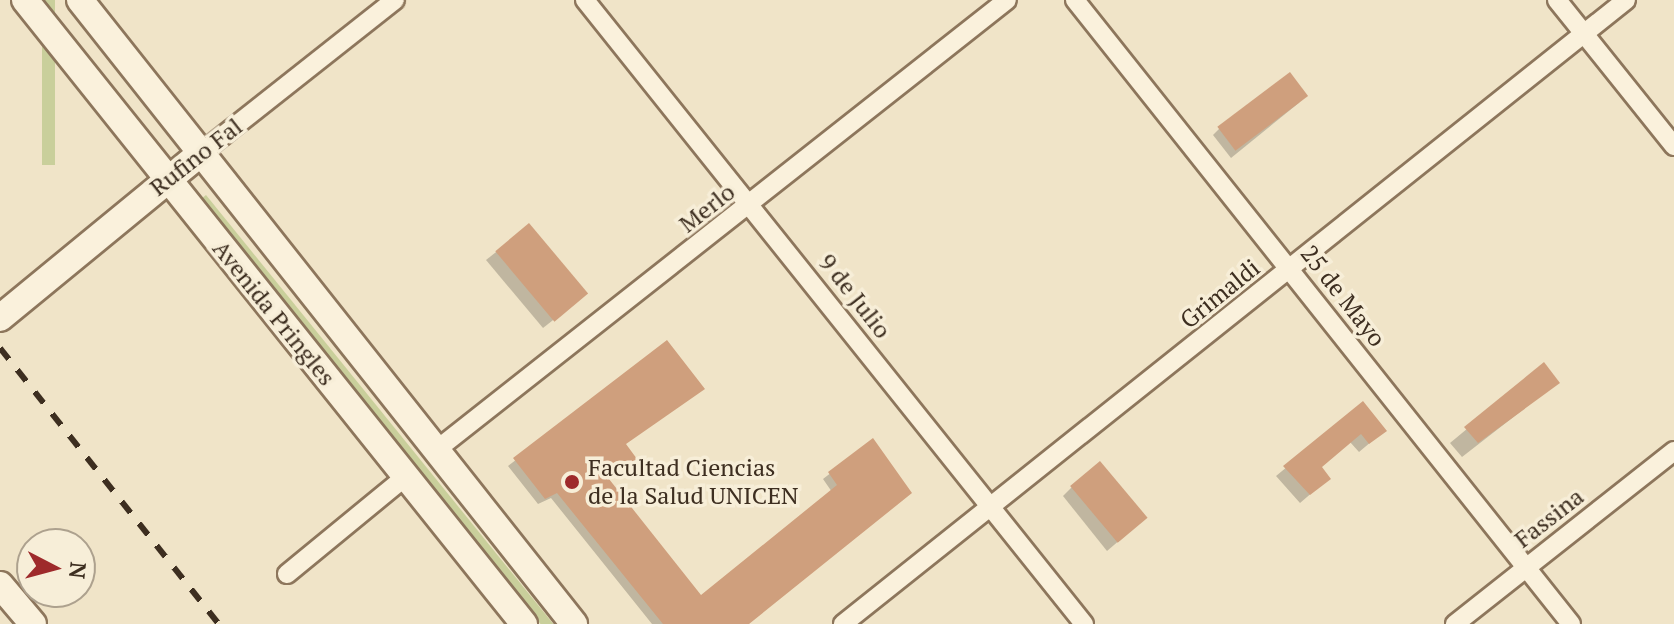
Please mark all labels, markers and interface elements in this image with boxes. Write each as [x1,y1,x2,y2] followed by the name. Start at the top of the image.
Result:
[144,112,248,202] street label: Rufino Fal
[673,177,741,239] street label: Merlo
[207,235,341,391] street label: Avenida Pringles
[1295,240,1391,352] street label: 25 de Mayo
[813,248,897,344] street label: 9 de Julio
[1175,253,1265,335] street label: Grimaldi
[588,454,799,510] place label: Facultad Ciencias de la Salud UNICEN
[563,473,581,491] marker: Facultad Ciencias de la Salud UNICEN
[1509,482,1589,554] street label: Fassina
[16,528,96,608] north arrow
[63,561,94,580] text: N

